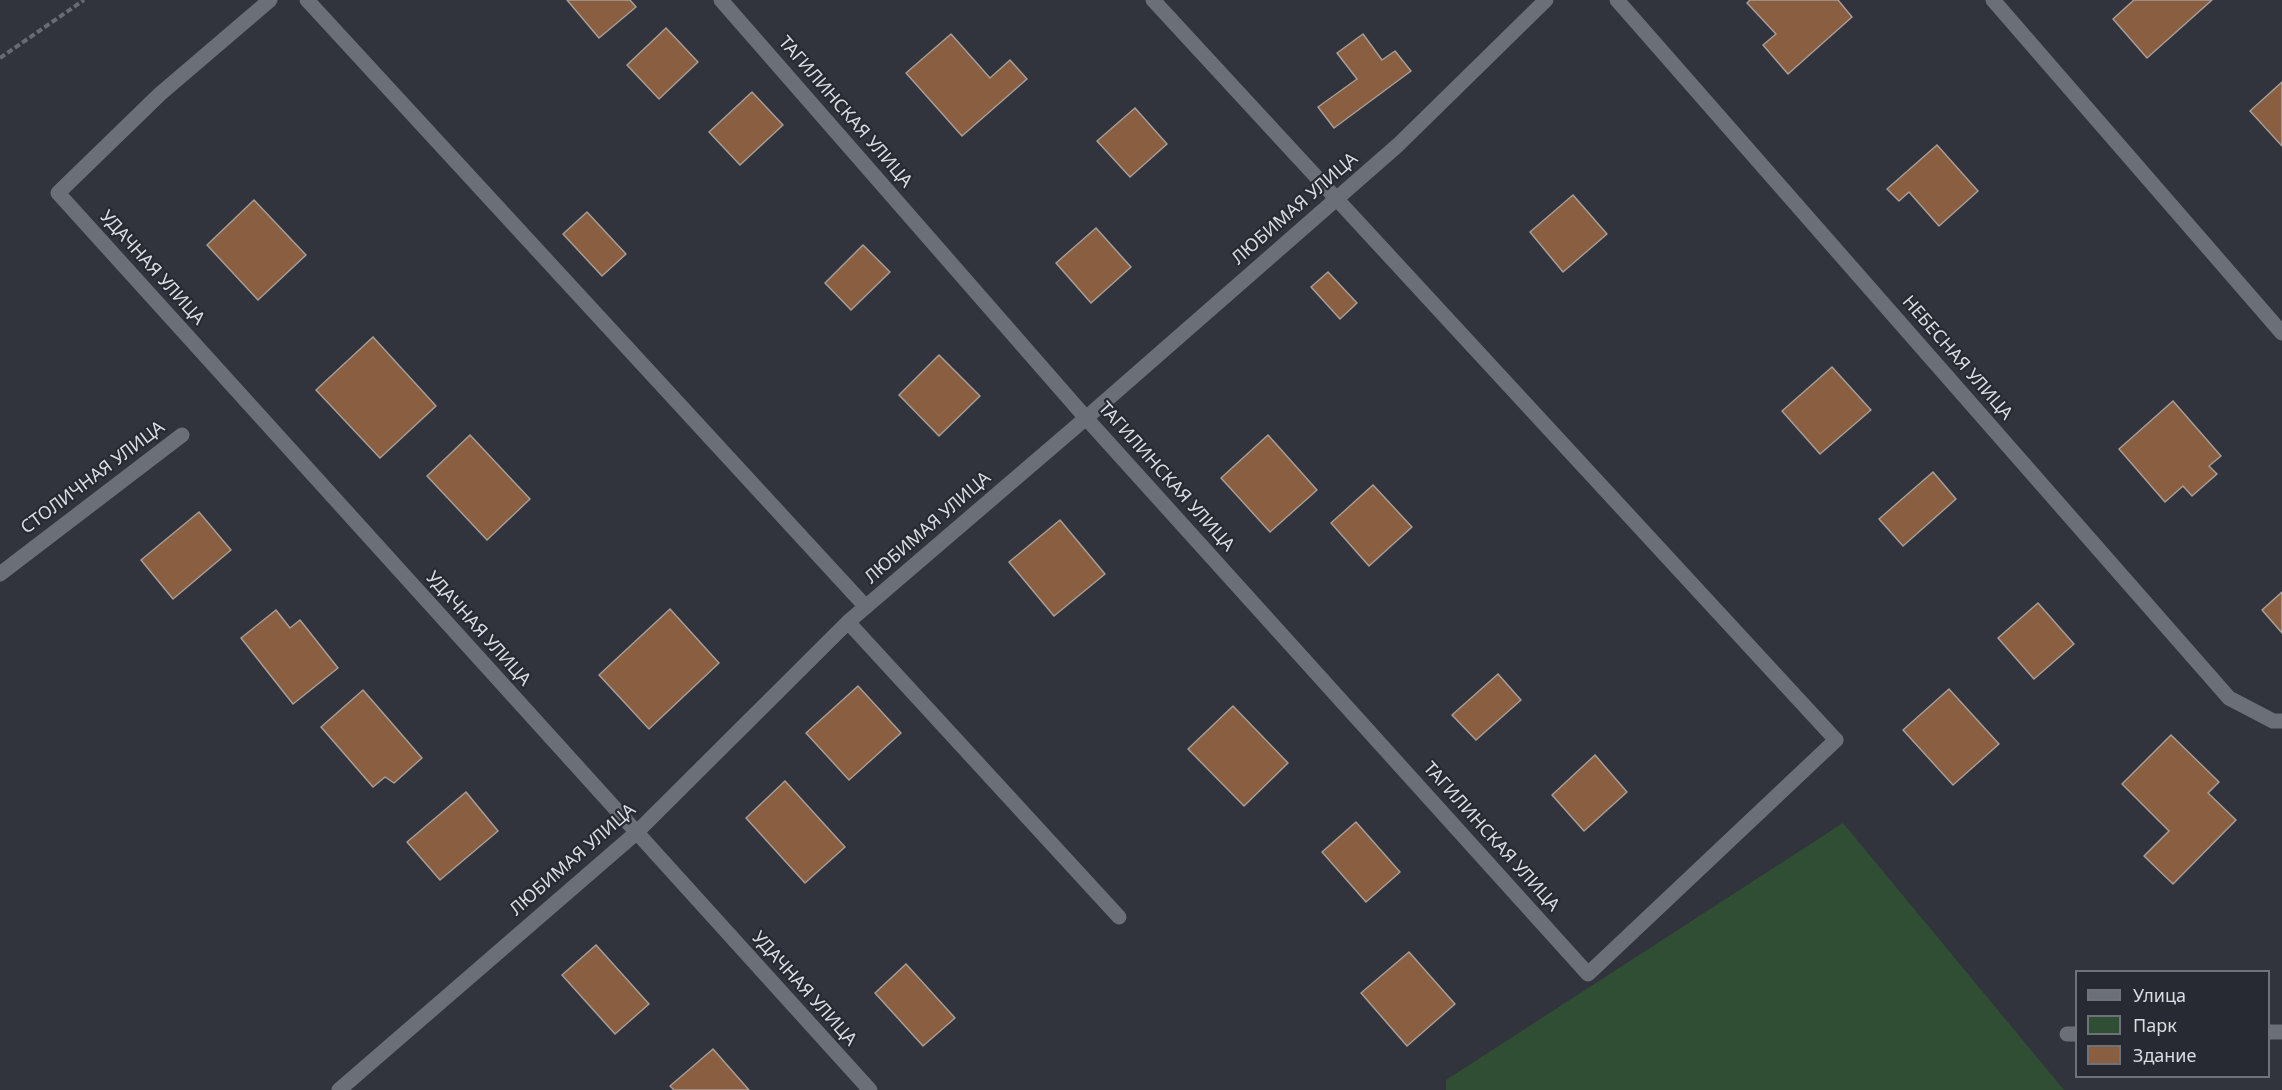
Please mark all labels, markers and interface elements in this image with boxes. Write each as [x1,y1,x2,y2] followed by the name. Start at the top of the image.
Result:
[773,32,917,192] street label: ТАГИЛИНСКАЯ УЛИЦА
[1228,148,1362,270] street label: ЛЮБИМАЯ УЛИЦА
[95,206,209,330] street label: УДАЧНАЯ УЛИЦА
[1897,292,2017,424] street label: НЕБЕСНАЯ УЛИЦА
[1093,398,1239,556] street label: ТАГИЛИНСКАЯ УЛИЦА
[17,417,169,539] street label: СТОЛИЧНАЯ УЛИЦА
[861,467,995,589] street label: ЛЮБИМАЯ УЛИЦА
[421,567,535,691] street label: УДАЧНАЯ УЛИЦА
[1418,758,1564,916] street label: ТАГИЛИНСКАЯ УЛИЦА
[506,799,640,921] street label: ЛЮБИМАЯ УЛИЦА
[747,927,861,1051] street label: УДАЧНАЯ УЛИЦА
[2075,970,2270,1078] legend
[2133,983,2186,1007] text: Улица
[2133,1013,2177,1037] text: Парк
[2133,1043,2196,1067] text: Здание

